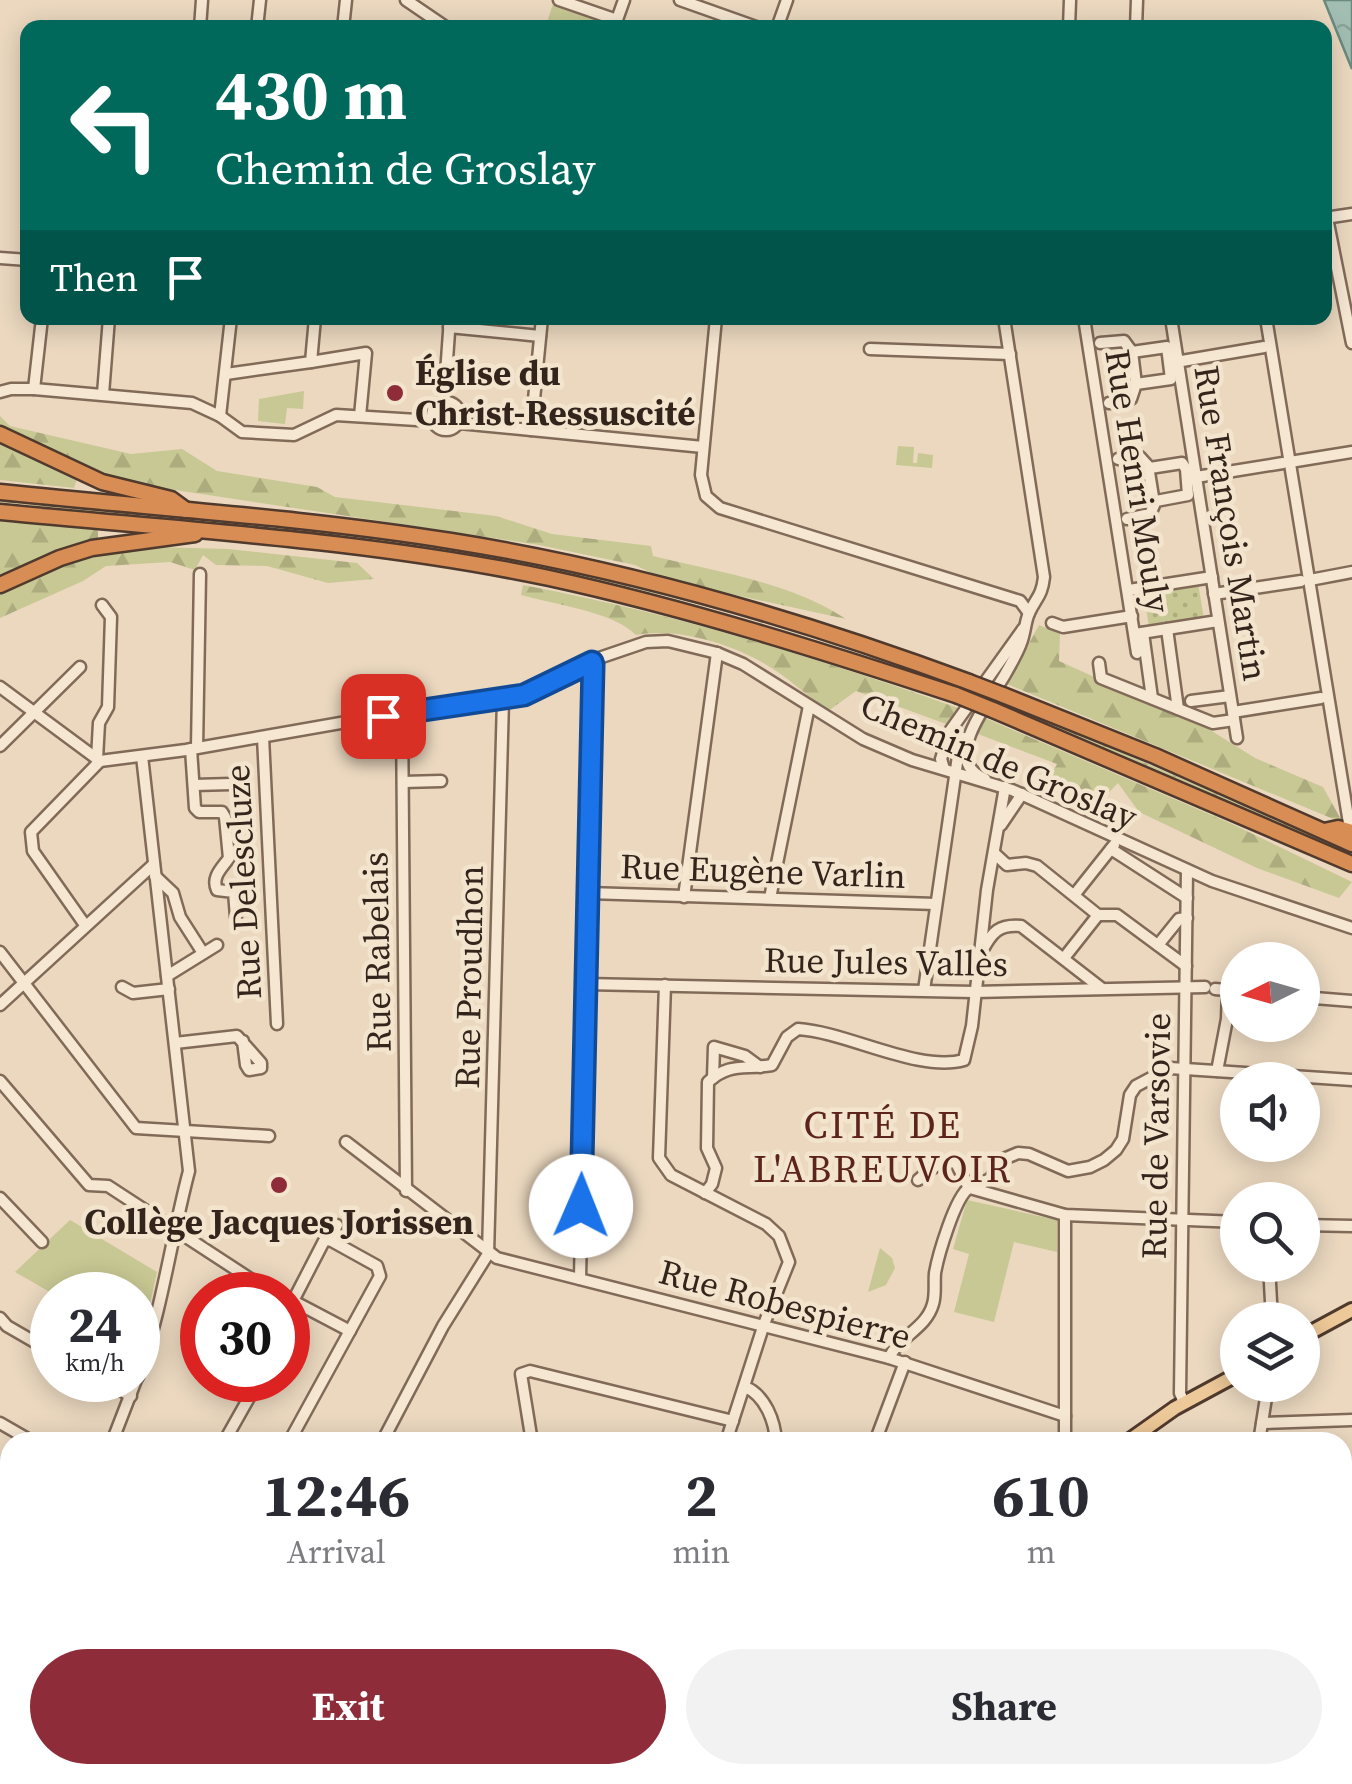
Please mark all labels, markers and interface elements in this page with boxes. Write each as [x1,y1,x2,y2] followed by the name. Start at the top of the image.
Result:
[215,46,407,142] text: 430 m
[50,60,180,190] icon: left
[215,137,596,199] text: Chemin de Groslay
[158,250,213,305] icon: arrive
[50,252,138,304] text: Then
[1093,346,1183,616] street label: Rue Henri Mouly
[415,349,695,437] place label: Église du Christ-Ressuscité
[1182,362,1280,684] street label: Rue François Martin
[384,382,406,404] marker: Église du Christ-Ressuscité
[341,674,426,759] pin
[853,681,1145,841] street label: Chemin de Groslay
[356,689,411,744] icon: arrive
[213,763,273,1001] street label: Rue Delescluze
[619,842,907,900] street label: Rue Eugène Varlin
[351,851,403,1053] street label: Rue Rabelais
[443,865,495,1089] street label: Rue Proudhon
[764,936,1008,988] street label: Rue Jules Vallès
[1220,942,1320,1042] north arrow
[1220,942,1320,1402] map controls
[1130,1012,1182,1260] street label: Rue de Varsovie
[1220,1062,1320,1162] button: sound
[753,1099,1013,1195] district label: CITÉ DE L'ABREUVOIR
[529,1154,633,1258] position arrow
[268,1174,290,1196] marker: Collège Jacques Jorissen
[1220,1182,1320,1282] button: search
[84,1198,474,1246] place label: Collège Jacques Jorissen
[654,1247,916,1361] street label: Rue Robespierre
[180,1272,310,1402] speed limit sign: 30
[68,1290,122,1359] text: 24
[1220,1302,1320,1402] button: layers
[65,1345,125,1379] text: km/h
[262,1454,410,1536] text: 12:46
[685,1454,718,1536] text: 2
[992,1454,1090,1536] text: 610
[287,1530,386,1574] text: Arrival
[672,1530,730,1574] text: min
[1027,1530,1055,1574] text: m
[30,1649,666,1764] button: Exit
[686,1649,1322,1764] button: Share

